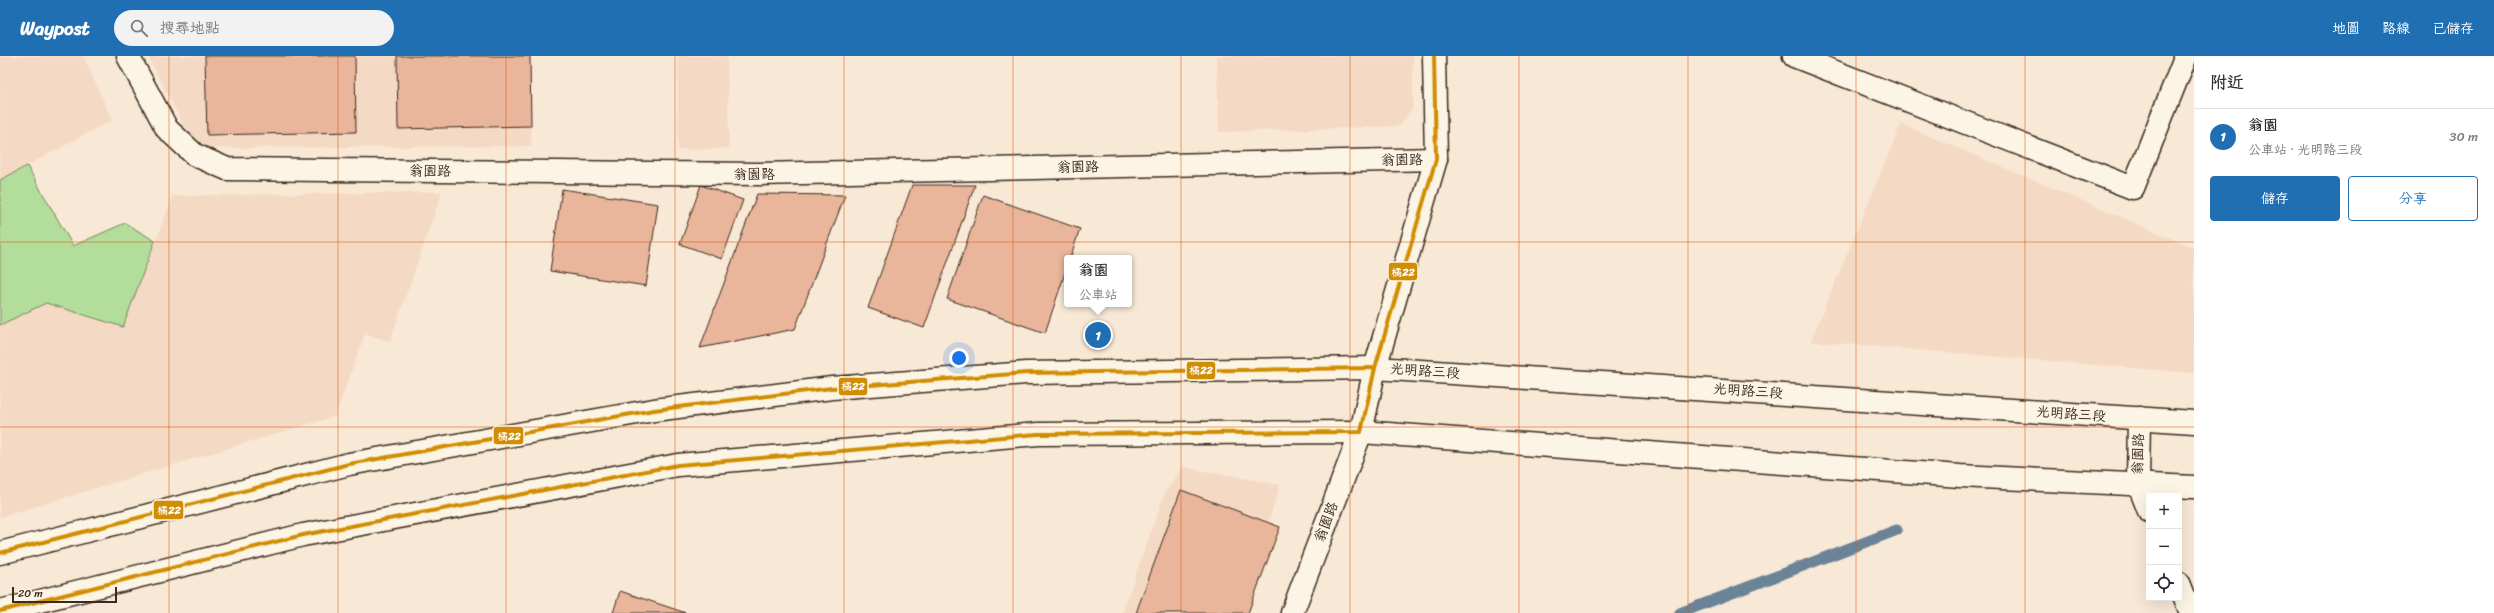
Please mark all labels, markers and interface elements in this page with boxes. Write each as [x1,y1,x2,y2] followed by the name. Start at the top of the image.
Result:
[114,10,394,46] search box
[20,12,90,45] text: Waypost
[160,15,220,41] text: 搜尋地點
[2332,16,2360,41] text: 地圖
[2382,16,2410,41] text: 路線
[2432,16,2474,41] text: 已儲存
[128,17,150,39] icon: search
[2210,67,2244,97] text: 附近
[2248,112,2278,138] text: 翁園
[2220,125,2226,148] text: 1
[2449,125,2478,148] text: 30 m
[2248,138,2362,161] text: 公車站 · 光明路三段
[1381,147,1423,173] street label: 翁園路
[1057,154,1099,180] street label: 翁園路
[409,158,451,184] street label: 翁園路
[733,162,775,187] street label: 翁園路
[2210,176,2340,221] button: 儲存
[2348,176,2478,221] button: 分享
[1064,255,1132,307] popup
[1078,257,1109,283] text: 翁園
[1388,262,1418,281] line badge: 橘22
[1391,263,1415,282] text: 橘22
[1078,283,1118,306] text: 公車站
[1085,320,1111,350] pin: 1
[949,348,969,368] your location
[1389,356,1461,386] street label: 光明路三段
[1186,361,1216,380] line badge: 橘22
[1189,361,1213,380] text: 橘22
[1712,376,1784,406] street label: 光明路三段
[838,377,868,396] line badge: 橘22
[841,377,865,396] text: 橘22
[2035,399,2107,429] street label: 光明路三段
[493,426,524,445] line badge: 橘22
[497,427,521,446] text: 橘22
[2125,433,2151,475] street label: 翁園路
[2146,493,2182,601] map controls
[2146,493,2182,529] button: +
[1307,498,1345,546] street label: 翁園路
[153,500,184,520] line badge: 橘22
[157,501,181,520] text: 橘22
[2146,529,2182,565] button: −
[2146,565,2182,601] button: locate
[18,584,43,603] text: 20 m
[12,585,117,604] scale bar

